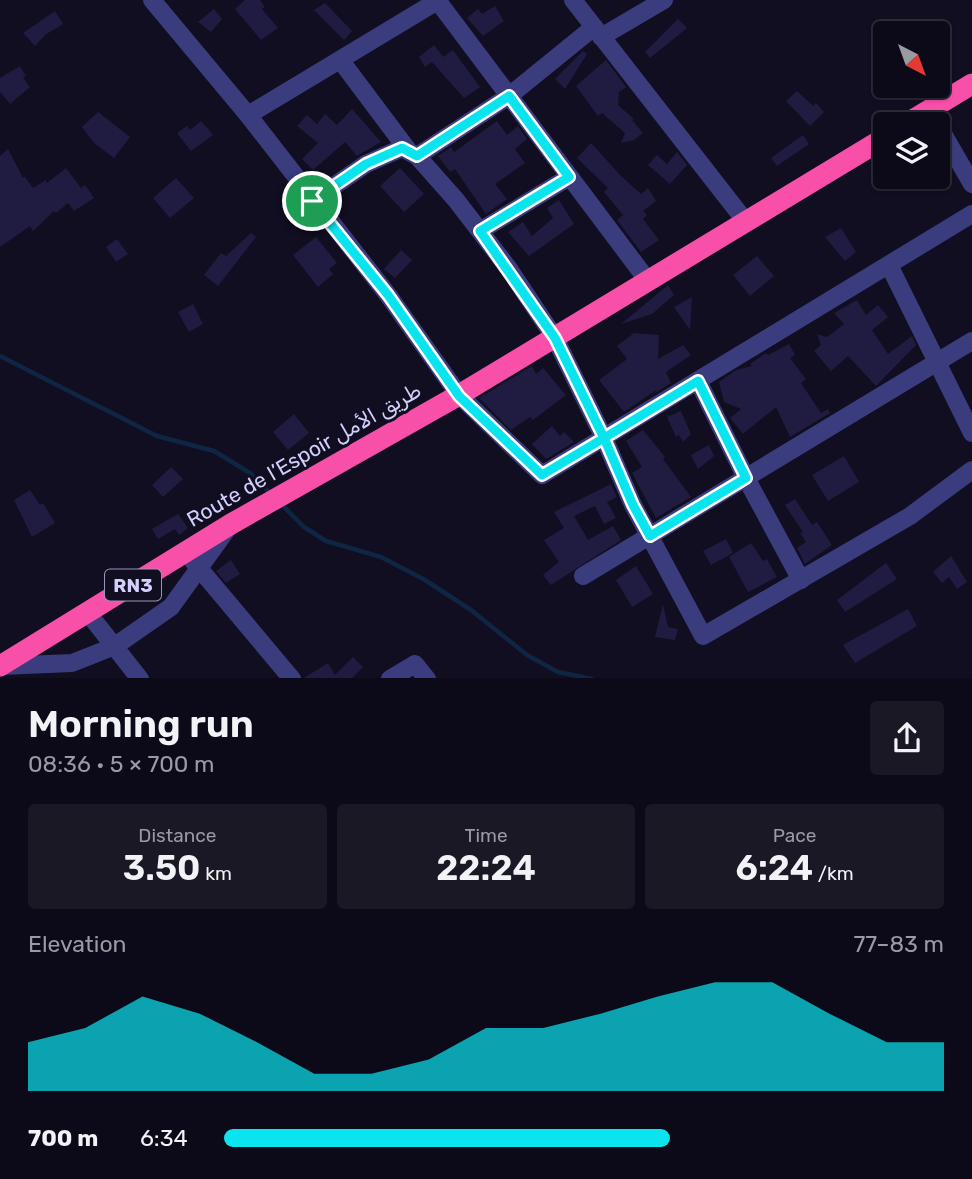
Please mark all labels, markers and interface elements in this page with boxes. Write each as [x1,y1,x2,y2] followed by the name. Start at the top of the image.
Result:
[873,21,950,98] north arrow
[873,21,950,189] map controls
[873,112,950,189] button: layers
[282,171,342,231] pin
[293,182,331,220] icon: arrive
[182,377,425,532] street label: Route de l’Espoir طريق الأمل
[105,570,161,600] road number: RN3
[28,701,254,747] text: Morning run
[870,701,944,775] button: share
[28,750,215,778] text: 08:36 · 5 × 700 m
[138,824,216,847] text: Distance
[464,824,508,847] text: Time
[773,824,816,847] text: Pace
[123,847,201,889] text: 3.50
[436,847,536,889] text: 22:24
[736,847,813,889] text: 6:24
[201,862,232,885] text: km
[813,862,854,885] text: /km
[28,930,127,958] text: Elevation
[853,930,944,958] text: 77–83 m
[28,1124,98,1152] text: 700 m
[140,1124,188,1152] text: 6:34

